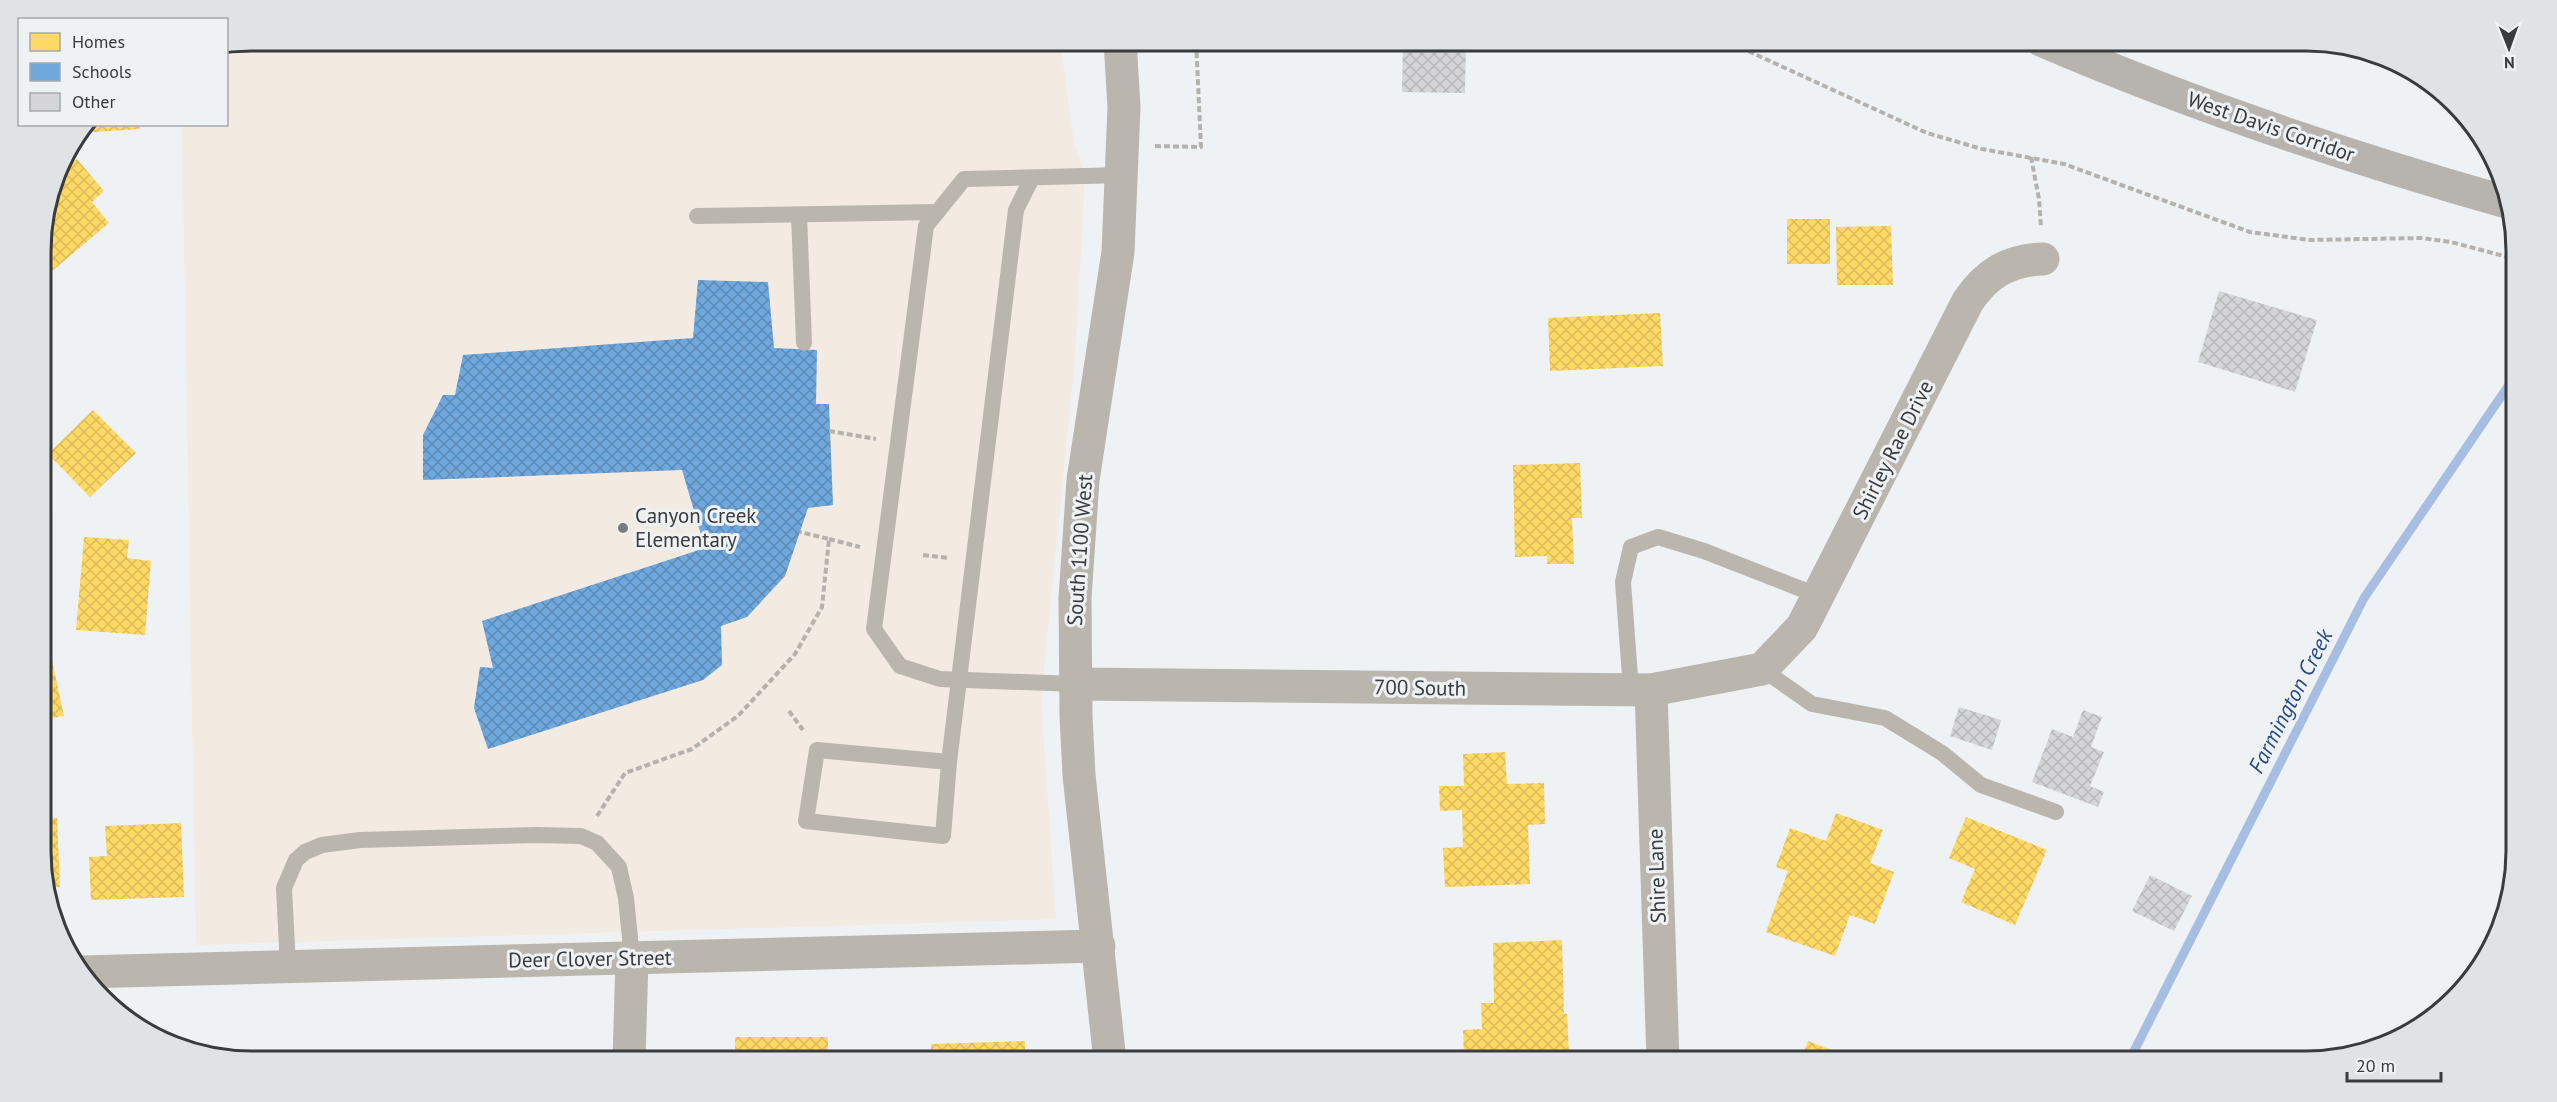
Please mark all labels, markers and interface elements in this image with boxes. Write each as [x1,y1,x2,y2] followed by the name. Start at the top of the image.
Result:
[18,18,228,126] legend
[2479,18,2539,78] north arrow
[72,30,125,53] text: Homes
[2504,53,2515,73] text: N
[72,60,132,83] text: Schools
[2184,85,2358,168] street label: West Davis Corridor
[72,90,116,113] text: Other
[1846,376,1939,524] street label: Shirley Rae Drive
[1061,473,1098,627] street label: South 1100 West
[635,502,756,553] place label: Canyon Creek Elementary
[616,521,630,535] marker: Canyon Creek Elementary
[2242,623,2339,778] water label: Farmington Creek
[1374,673,1466,702] street label: 700 South
[1641,828,1672,924] street label: Shire Lane
[508,944,672,973] street label: Deer Clover Street
[2347,1045,2442,1083] scale bar
[2356,1054,2395,1077] text: 20 m

